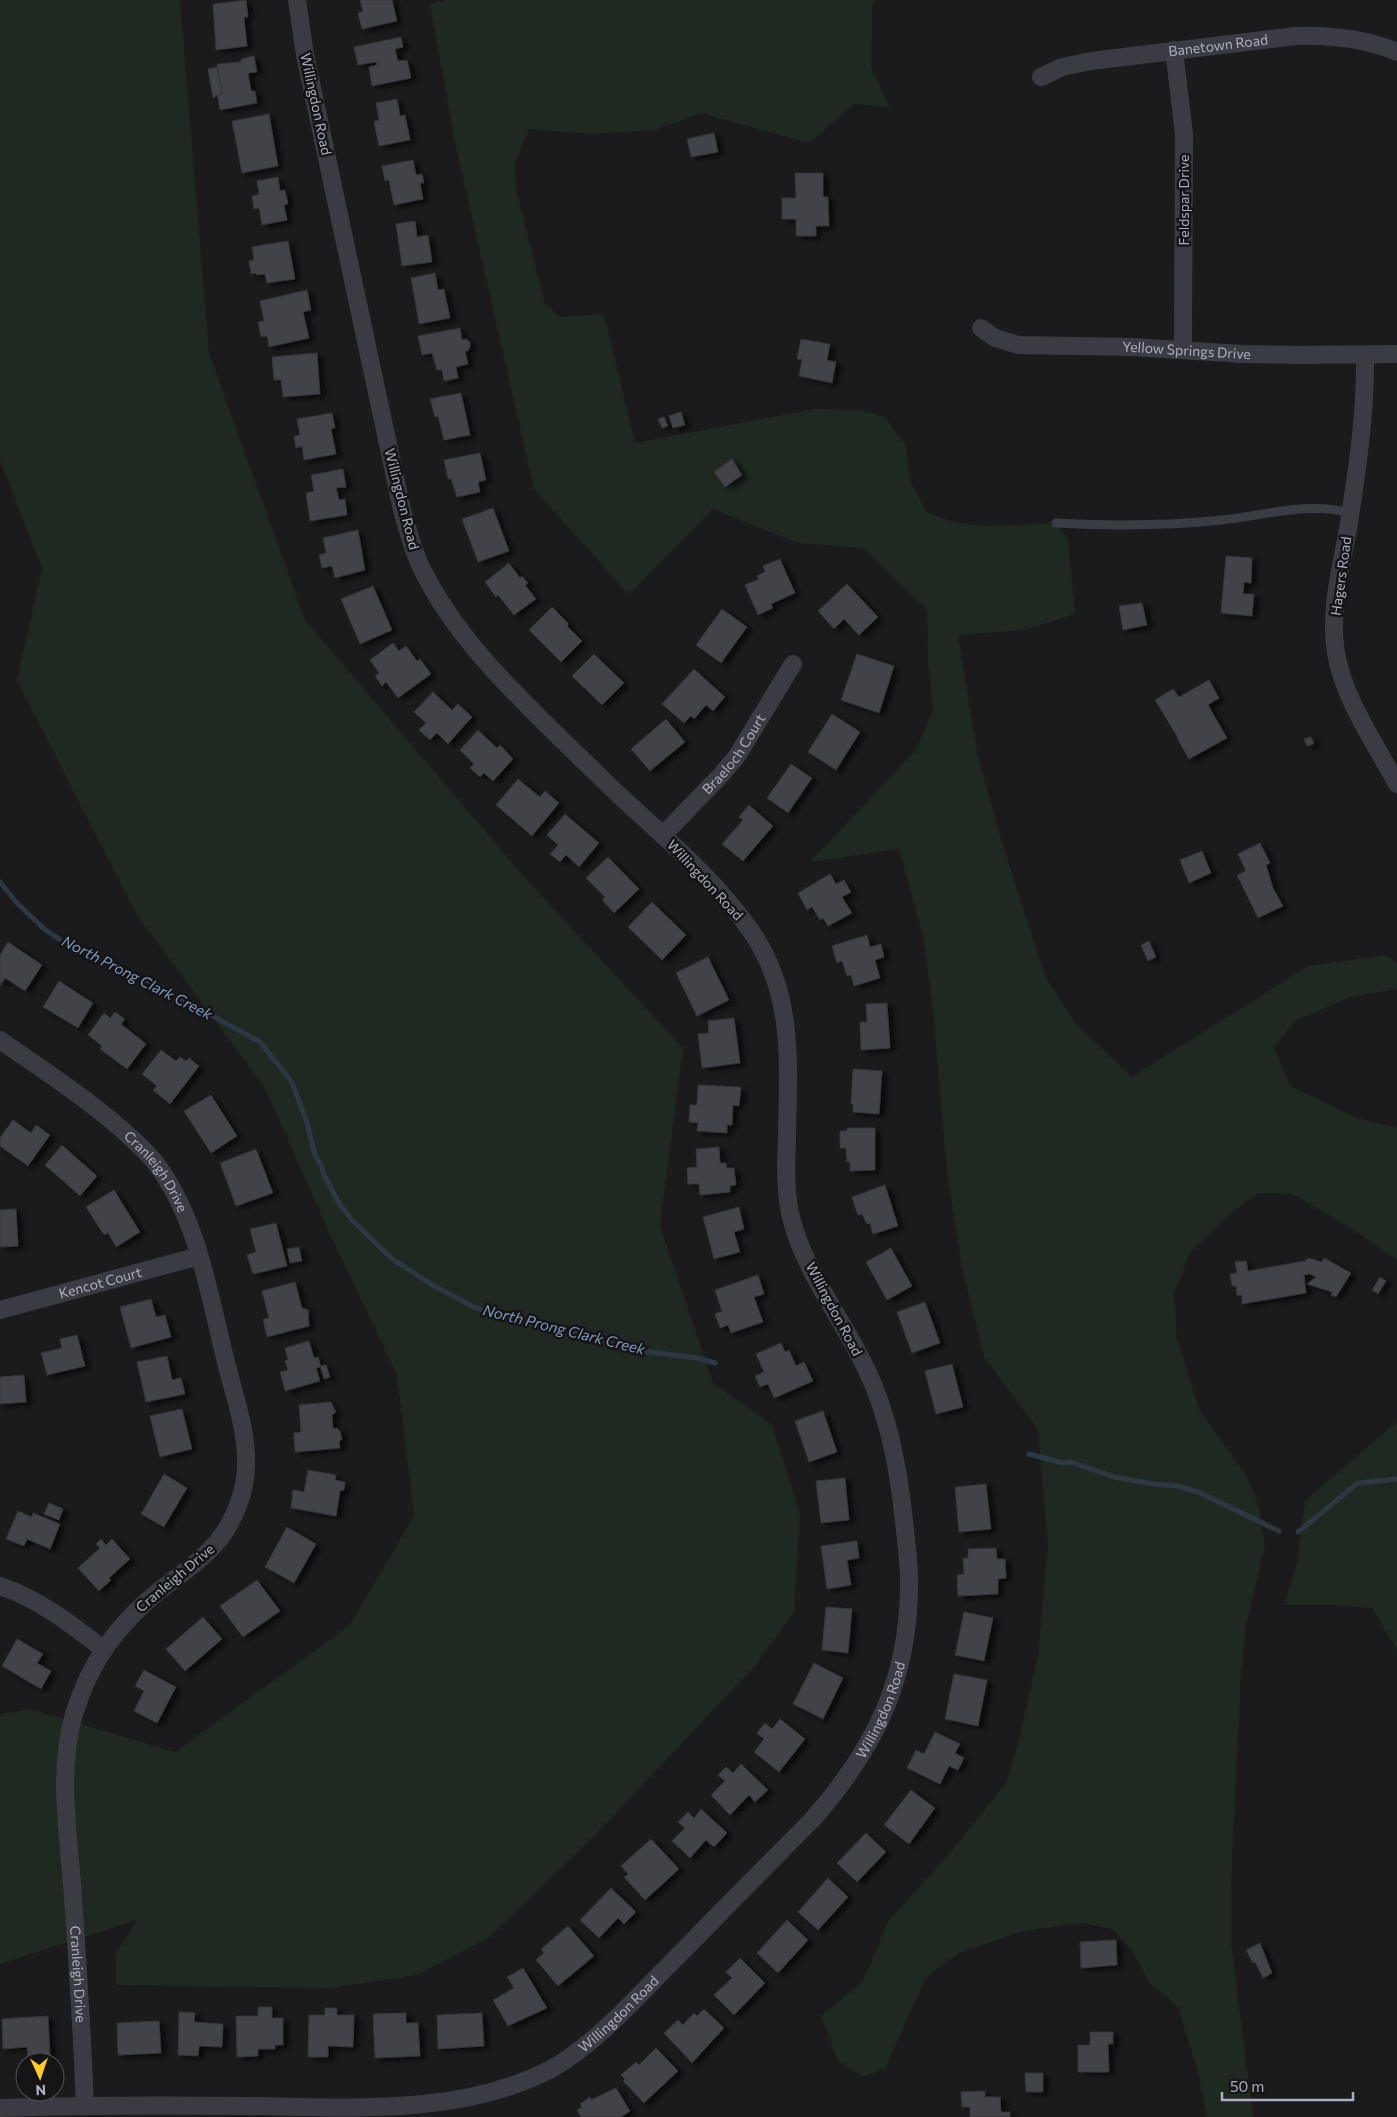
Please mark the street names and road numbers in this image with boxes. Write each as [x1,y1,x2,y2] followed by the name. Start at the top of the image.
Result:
[1167,30,1269,59] street label: Banetown Road
[297,51,336,157] street label: Willingdon Road
[1175,155,1192,245] street label: Feldspar Drive
[1122,338,1251,362] street label: Yellow Springs Drive
[382,446,423,551] street label: Willingdon Road
[1327,535,1354,617] street label: Hagers Road
[698,710,769,797] street label: Braeloch Court
[664,836,747,923] street label: Willingdon Road
[121,1127,192,1214] street label: Cranleigh Drive
[803,1259,866,1359] street label: Willingdon Road
[57,1263,144,1302] street label: Kencot Court
[132,1540,217,1615] street label: Cranleigh Drive
[852,1660,908,1761] street label: Willingdon Road
[67,1925,90,2023] street label: Cranleigh Drive
[575,1972,662,2056] street label: Willingdon Road

